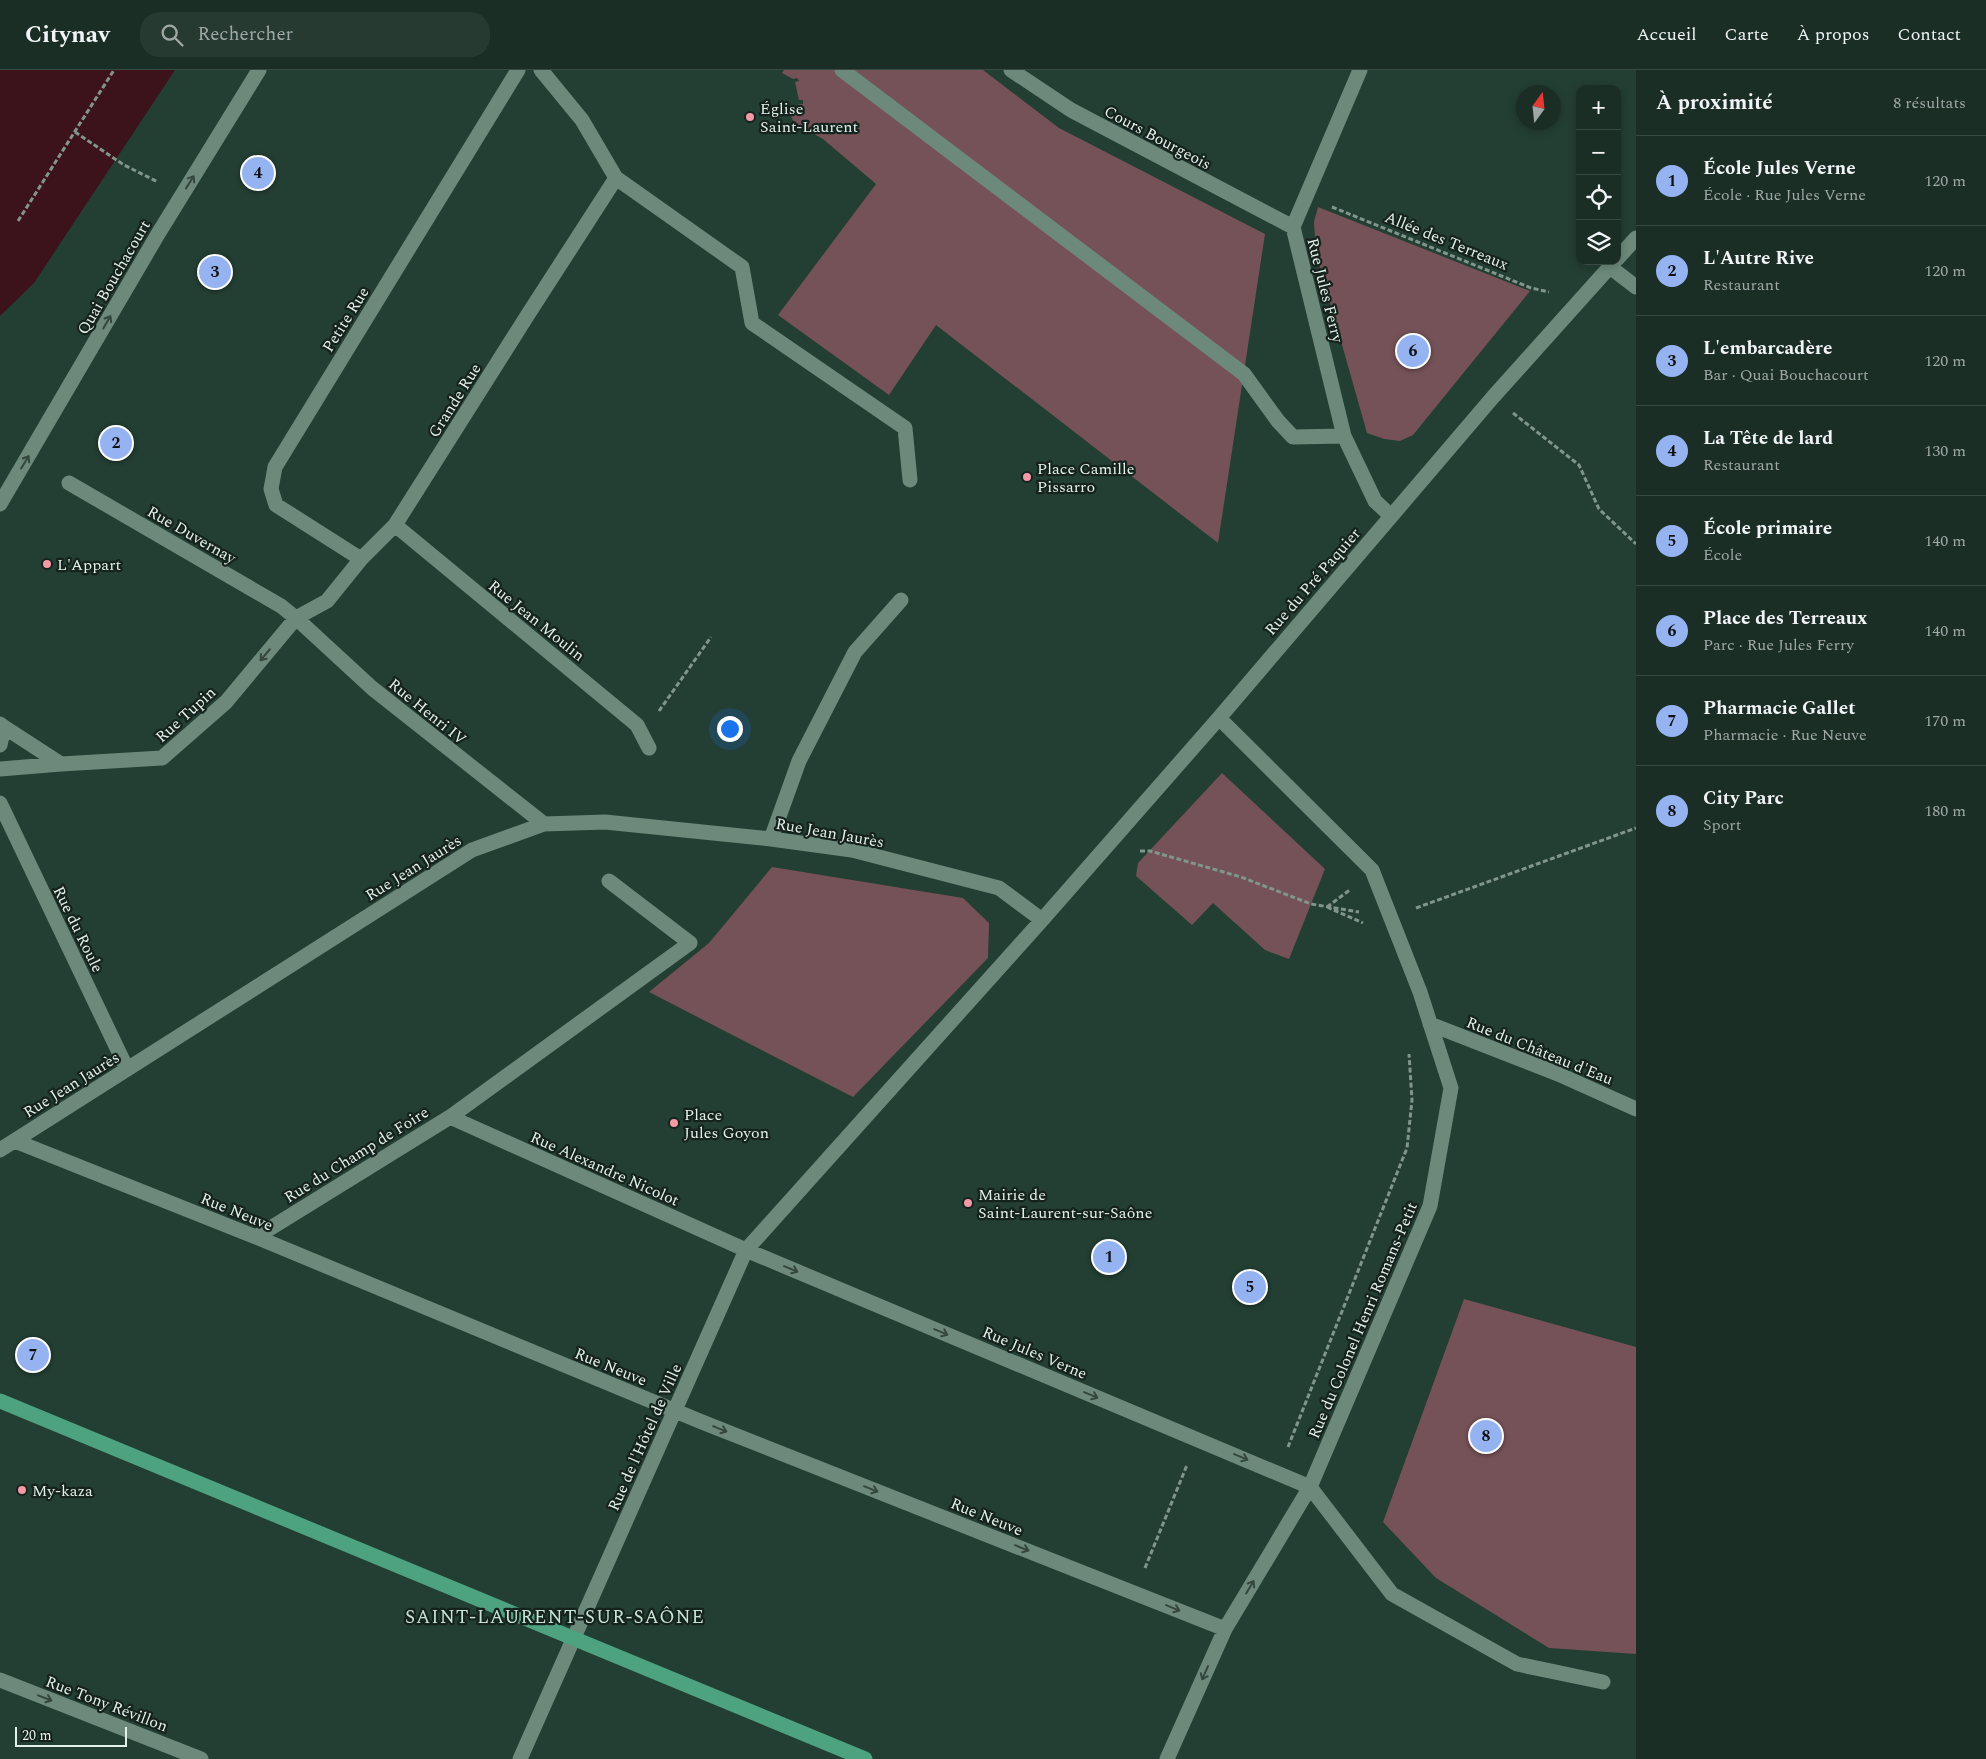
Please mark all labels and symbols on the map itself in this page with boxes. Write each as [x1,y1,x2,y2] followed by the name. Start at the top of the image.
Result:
[1516,85,1561,130] north arrow
[760,97,859,139] place label: Église Saint-Laurent
[1100,100,1215,176] street label: Cours Bourgeois
[744,111,756,123] marker: Église Saint-Laurent
[242,154,274,192] pin: 4
[185,176,195,190] one-way arrow
[1381,205,1512,277] street label: Allée des Terreaux
[71,215,157,339] street label: Quai Bouchacourt
[1300,235,1350,346] street label: Rue Jules Ferry
[199,253,231,291] pin: 3
[316,282,375,357] street label: Petite Rue
[102,315,112,330] one-way arrow
[1397,332,1429,370] pin: 6
[422,359,487,442] street label: Grande Rue
[100,424,132,462] pin: 2
[21,456,31,470] one-way arrow
[1037,457,1134,499] place label: Place Camille Pissarro
[1021,471,1033,483] marker: Place Camille Pissarro
[143,500,242,571] street label: Rue Duvernay
[1259,522,1366,641] street label: Rue du Pré Paquier
[57,553,122,577] place label: L'Appart
[41,558,53,570] marker: L'Appart
[483,574,590,667] street label: Rue Jean Moulin
[260,648,271,661] one-way arrow
[383,673,472,751] street label: Rue Henri IV
[150,681,221,749] street label: Rue Tupin
[717,716,743,742] your location
[774,812,886,854] street label: Rue Jean Jaurès
[361,829,466,907] street label: Rue Jean Jaurès
[47,882,109,977] street label: Rue du Roule
[1463,1011,1617,1091] street label: Rue du Château d'Eau
[19,1046,124,1124] street label: Rue Jean Jaurès
[280,1101,433,1209] street label: Rue du Champ de Foire
[684,1103,769,1145] place label: Place Jules Goyon
[668,1117,680,1129] marker: Place Jules Goyon
[526,1125,683,1213] street label: Rue Alexandre Nicolot
[978,1183,1152,1225] place label: Mairie de Saint-Laurent-sur-Saône
[197,1187,276,1237] street label: Rue Neuve
[962,1197,974,1209] marker: Mairie de Saint-Laurent-sur-Saône
[1302,1198,1424,1442] street label: Rue du Colonel Henri Romans-Petit
[1093,1238,1125,1276] pin: 1
[783,1265,798,1274] one-way arrow
[1234,1268,1266,1306] pin: 5
[978,1320,1091,1386] street label: Rue Jules Verne
[933,1327,948,1337] one-way arrow
[17,1336,49,1374] pin: 7
[571,1342,650,1392] street label: Rue Neuve
[602,1360,688,1515] street label: Rue de l'Hôtel de Ville
[1083,1390,1098,1400] one-way arrow
[1470,1417,1502,1455] pin: 8
[711,1425,727,1434] one-way arrow
[1233,1453,1248,1463] one-way arrow
[32,1479,93,1503] place label: My-kaza
[16,1484,28,1496] marker: My-kaza
[863,1484,878,1494] one-way arrow
[947,1492,1026,1542] street label: Rue Neuve
[1014,1544,1029,1554] one-way arrow
[1245,1581,1255,1595] one-way arrow
[405,1603,705,1632] district label: SAINT-LAURENT-SUR-SAÔNE
[1165,1604,1180,1613] one-way arrow
[1200,1665,1210,1680] one-way arrow
[42,1670,171,1738] street label: Rue Tony Révillon
[38,1694,53,1703] one-way arrow
[15,1724,128,1747] scale bar

